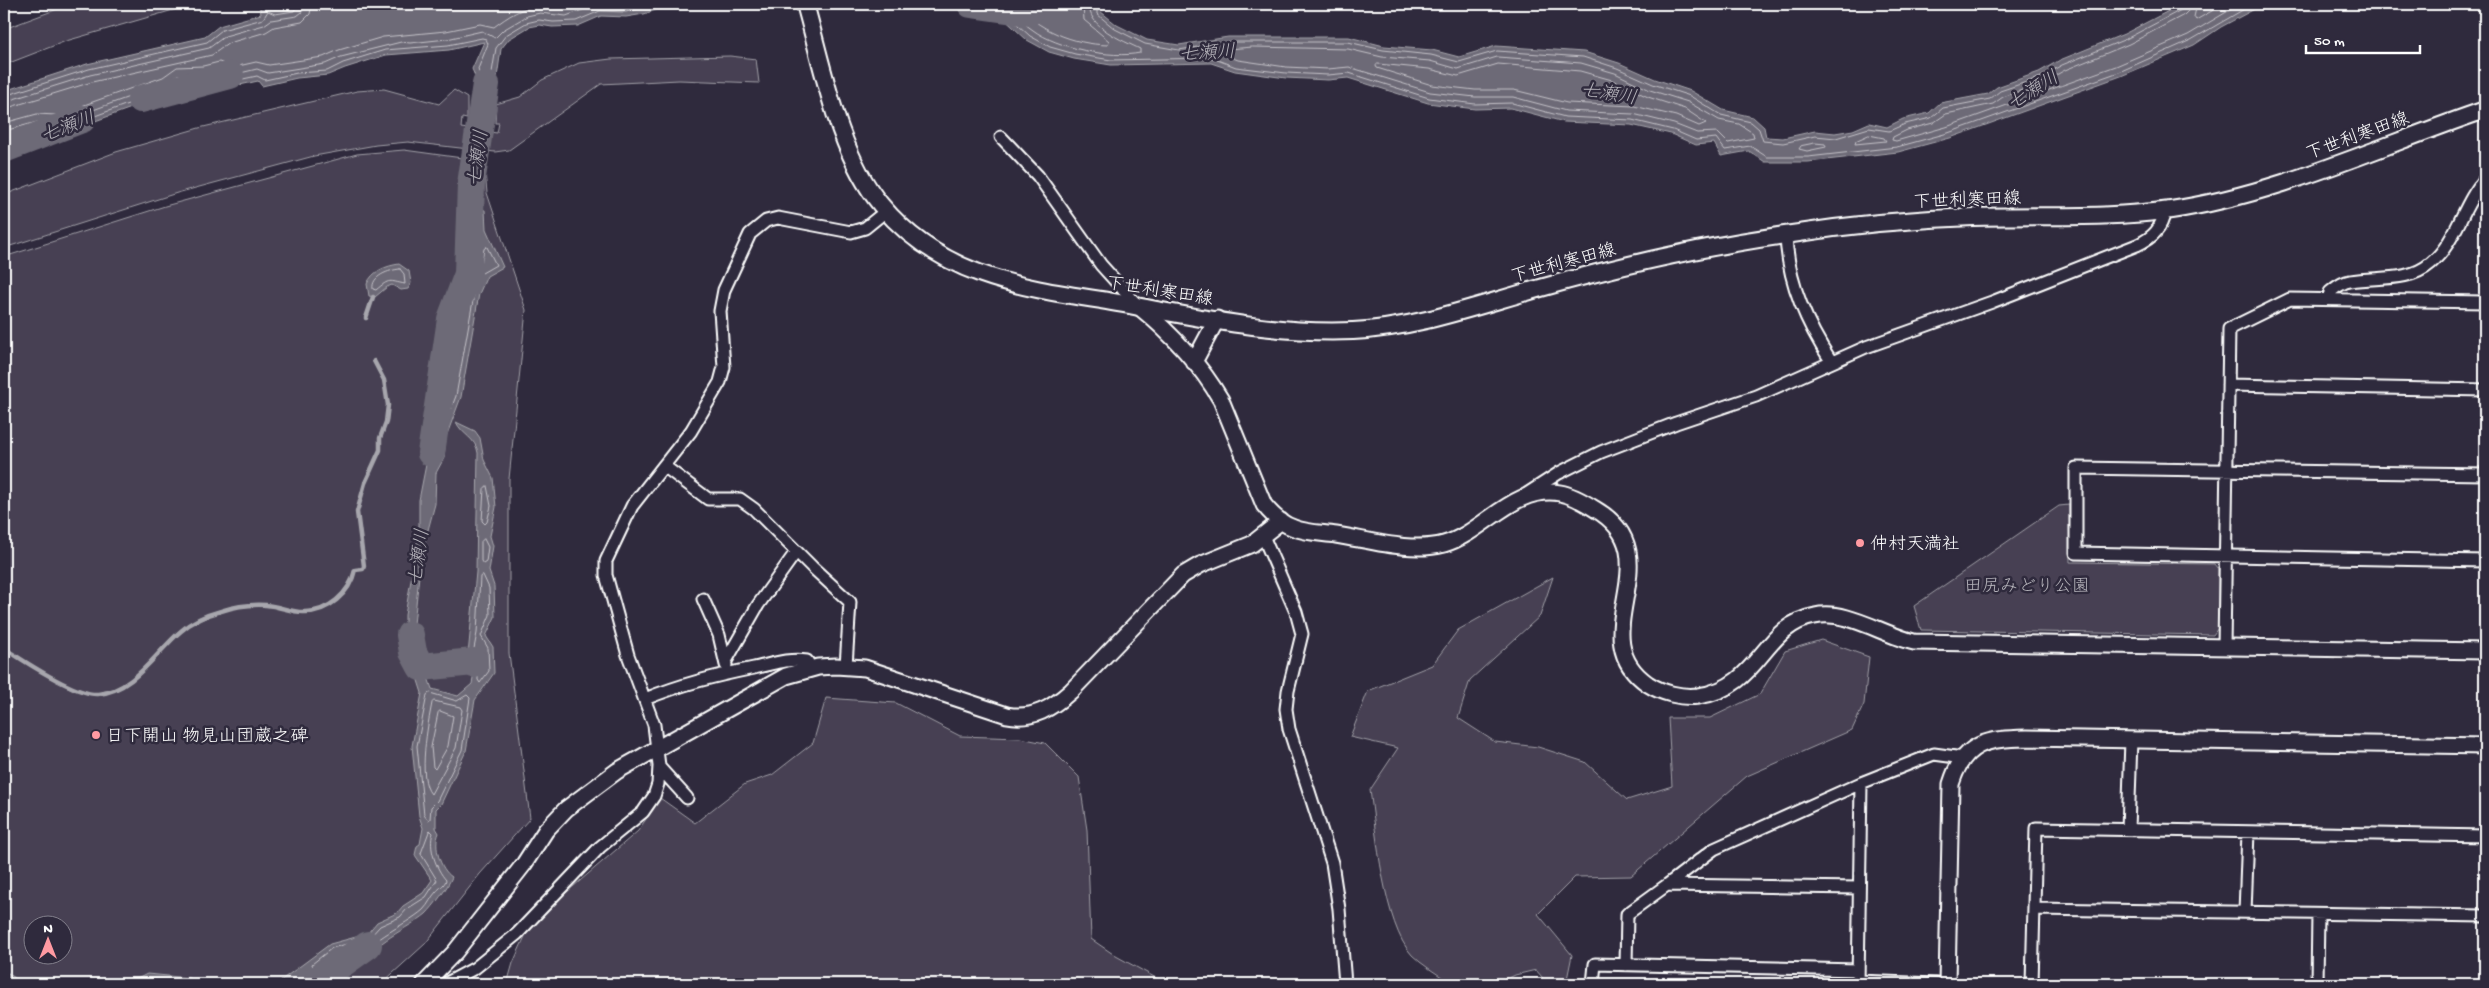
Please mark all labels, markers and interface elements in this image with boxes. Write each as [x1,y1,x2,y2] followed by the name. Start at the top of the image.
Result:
[2306,22,2420,54] scale bar
[2314,33,2345,51] text: 50 m
[1178,42,1236,67] water label: 七瀬川
[2004,67,2064,117] water label: 七瀬川
[1578,80,1638,111] water label: 七瀬川
[38,107,99,149] water label: 七瀬川
[2303,108,2412,166] street label: 下世利寒田線
[464,129,495,188] water label: 七瀬川
[1913,188,2021,214] street label: 下世利寒田線
[1509,239,1619,289] street label: 下世利寒田線
[1105,273,1215,311] street label: 下世利寒田線
[405,528,436,587] water label: 七瀬川
[1870,534,1960,556] place label: 仲村天満社
[1854,537,1866,549] marker: 仲村天満社
[1964,577,2090,598] park label: 田尻みどり公園
[106,726,308,748] place label: 日下開山 物見山団蔵之碑
[90,729,102,741] marker: 日下開山 物見山団蔵之碑
[22,916,72,966] north arrow
[43,921,53,938] text: N

